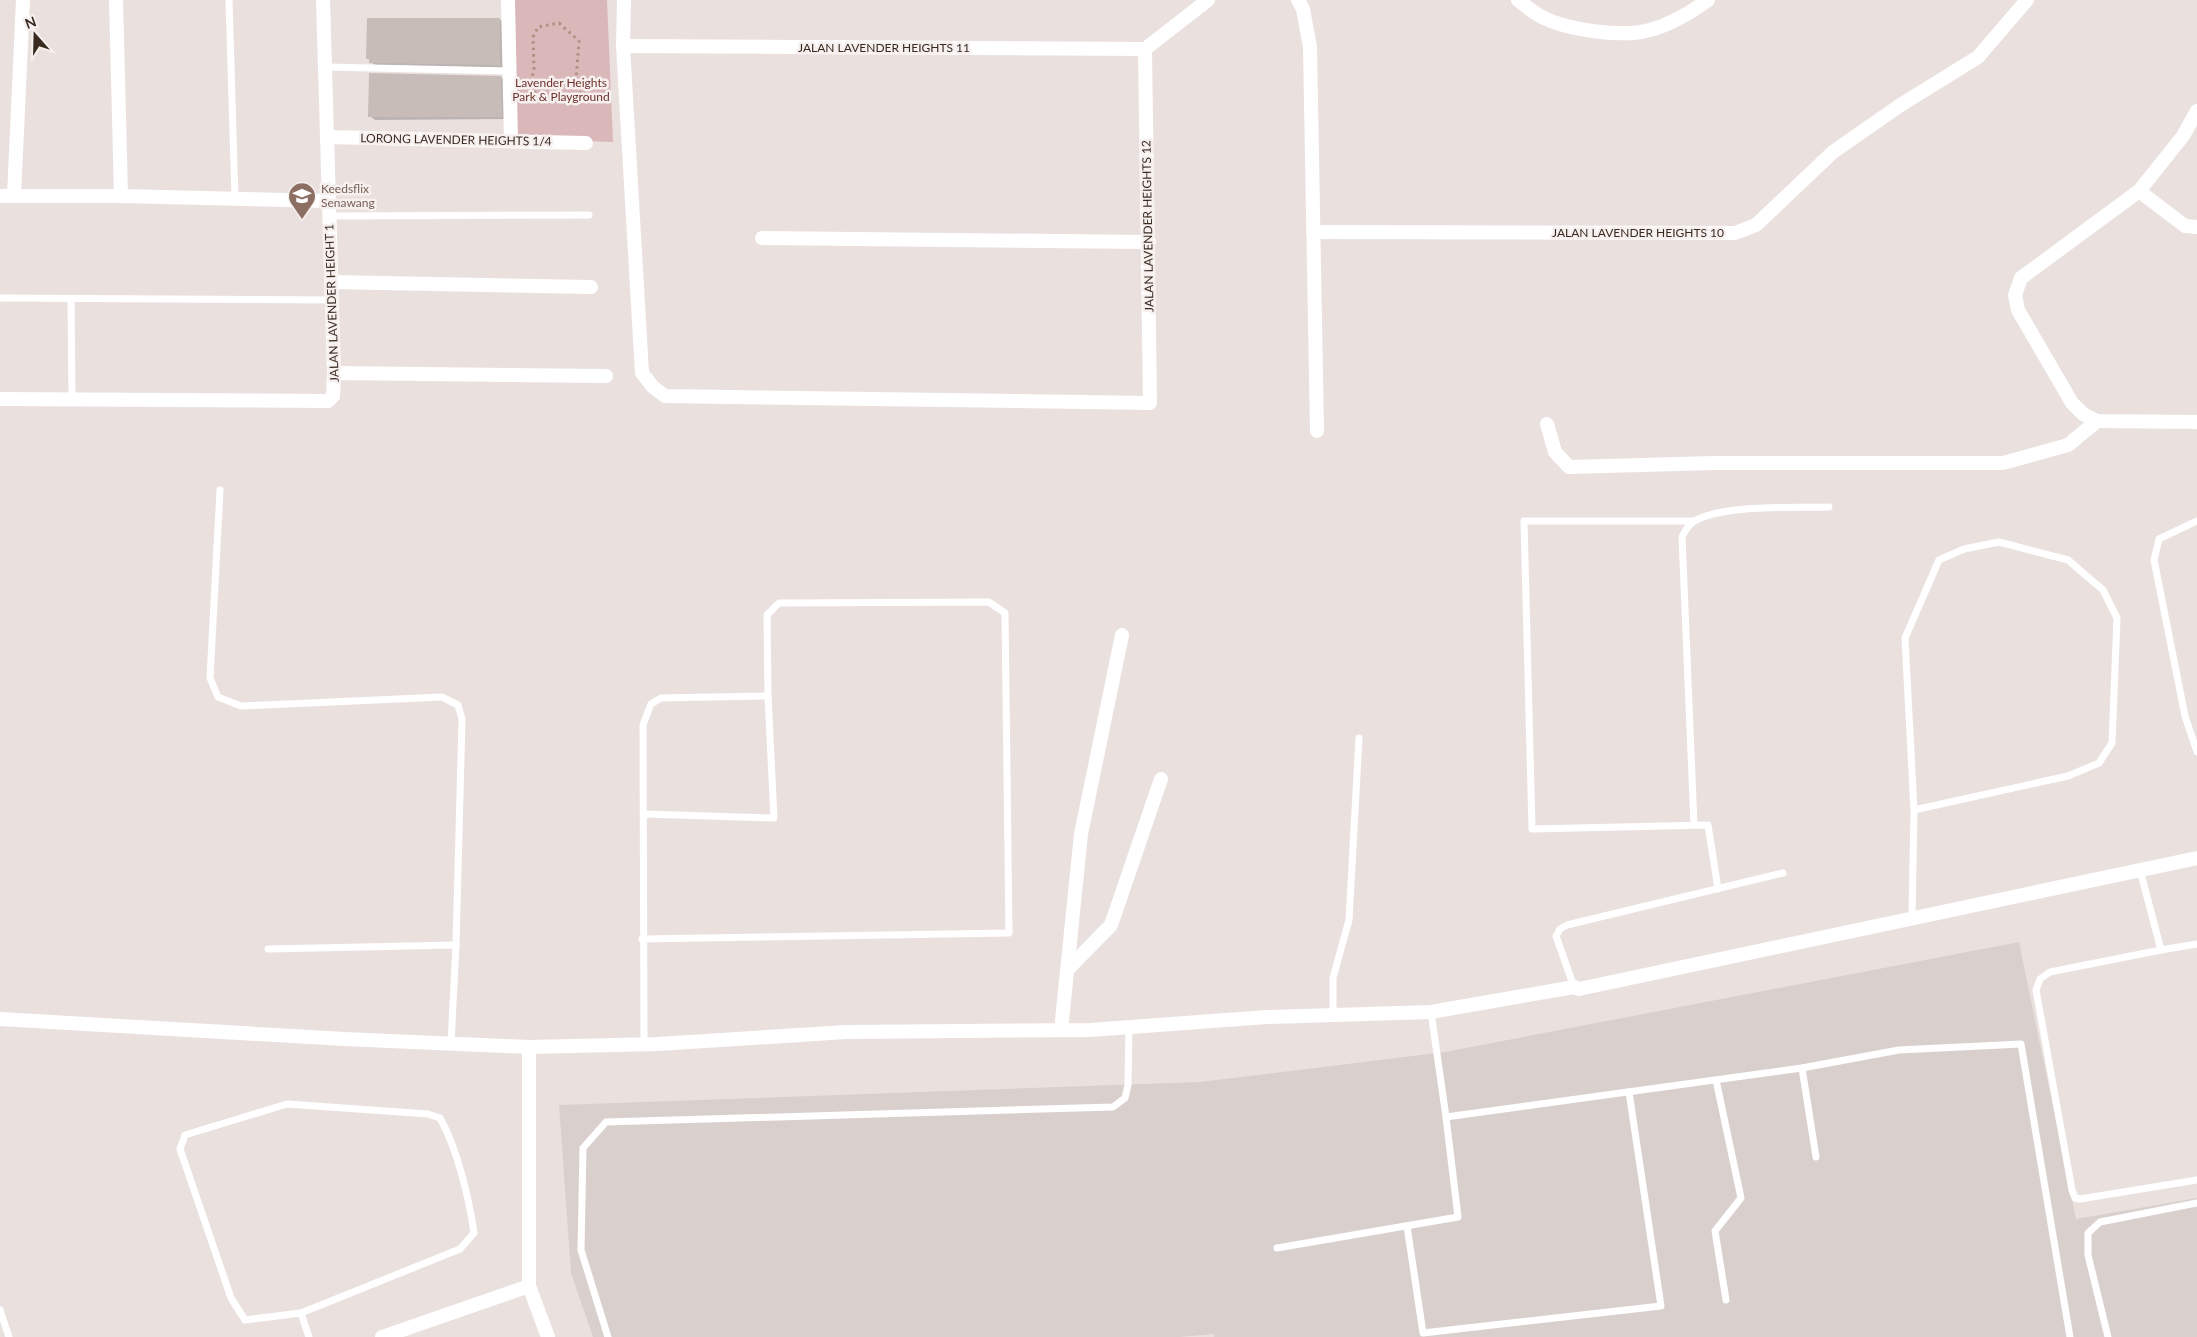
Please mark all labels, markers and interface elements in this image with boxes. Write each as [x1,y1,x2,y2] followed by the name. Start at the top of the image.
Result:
[10,10,60,60] north arrow
[22,12,38,32] text: N
[798,40,970,55] street label: JALAN LAVENDER HEIGHTS 11
[512,75,610,104] park label: Lavender Heights Park & Playground
[360,130,552,149] street label: LORONG LAVENDER HEIGHTS 1/4
[1138,140,1157,312] street label: JALAN LAVENDER HEIGHTS 12
[287,181,317,220] school or university icon: Keedsflix Senawang
[321,181,375,210] place label: Keedsflix Senawang
[321,224,342,382] street label: JALAN LAVENDER HEIGHT 1
[1552,225,1724,240] street label: JALAN LAVENDER HEIGHTS 10

